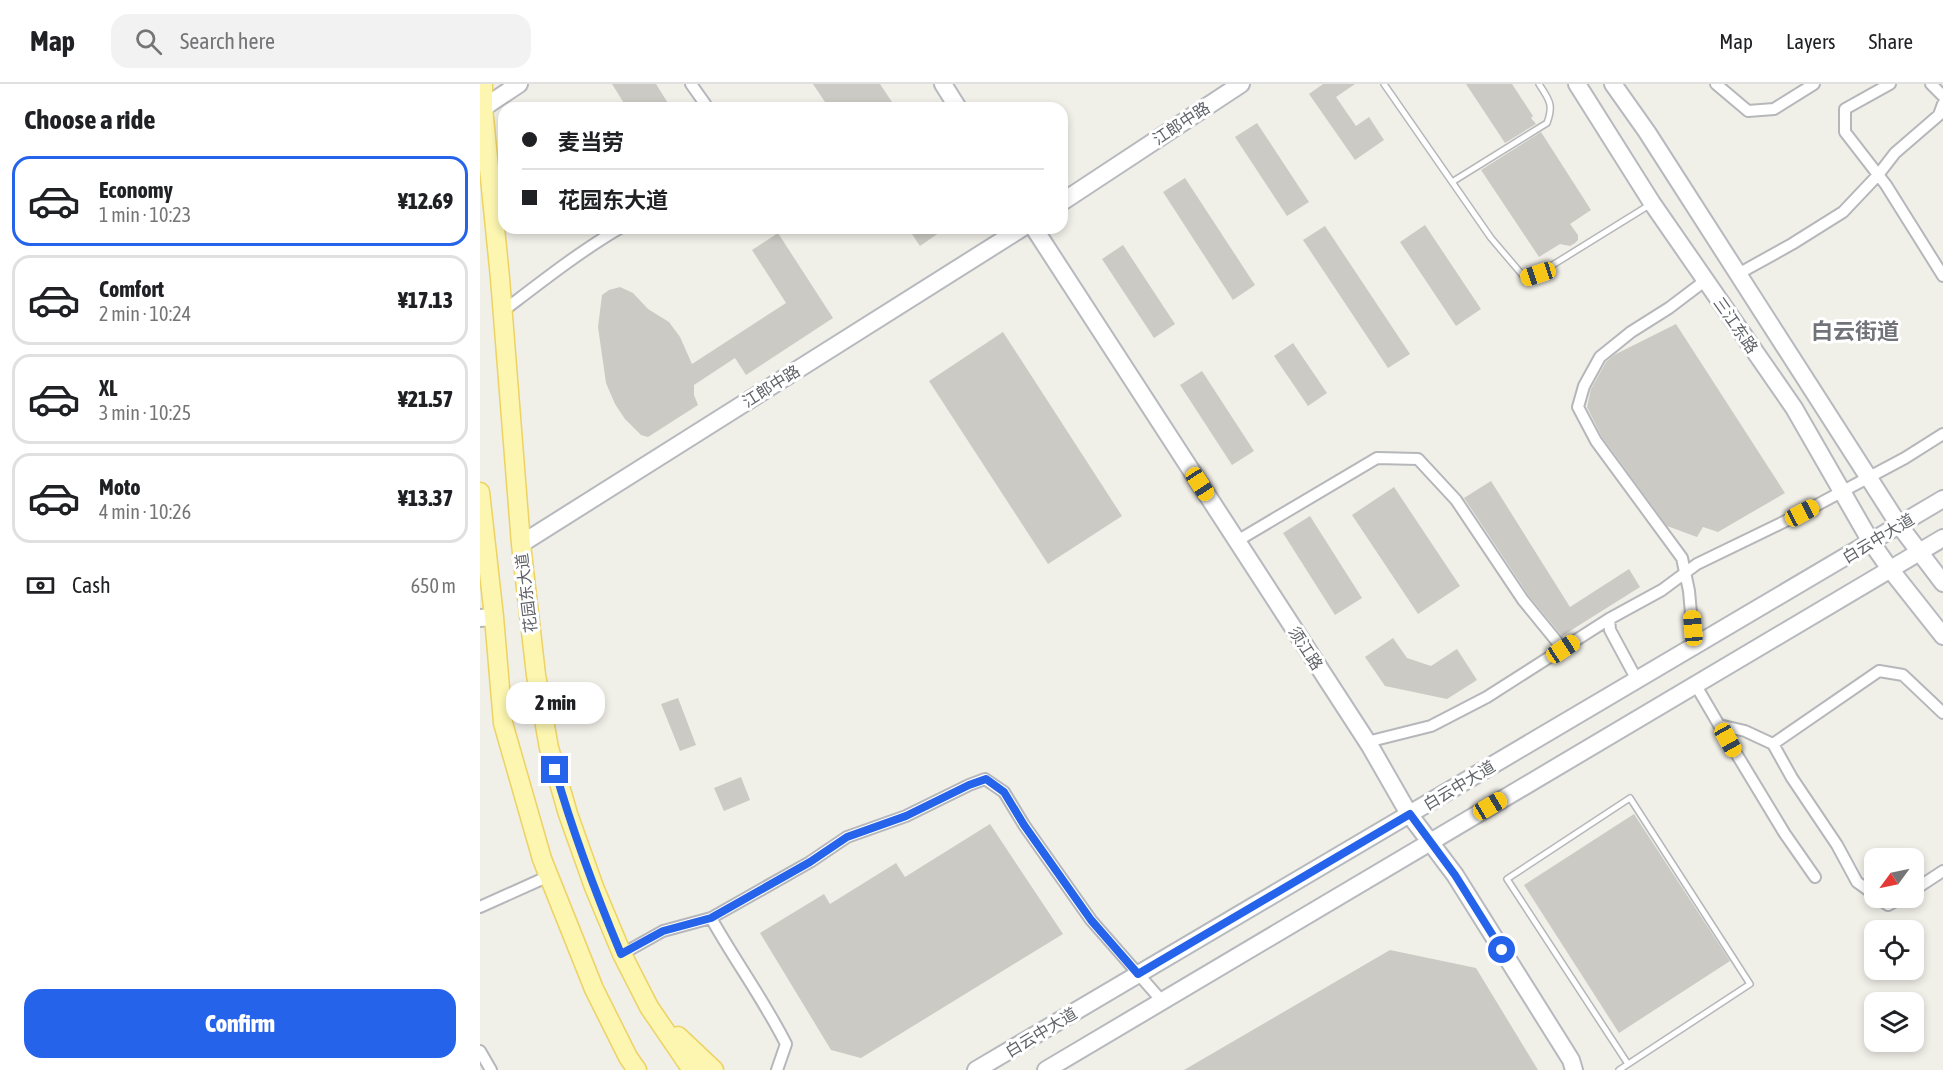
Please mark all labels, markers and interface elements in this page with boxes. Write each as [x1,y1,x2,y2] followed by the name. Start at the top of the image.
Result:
[111,14,531,68] search box
[30,25,75,57] text: Map
[132,25,165,58] icon: search
[180,28,275,54] text: Search here
[1719,29,1753,53] text: Map
[1786,29,1836,53] text: Layers
[1869,29,1913,53] text: Share
[1149,98,1213,148] street label: 江郎中路
[24,104,156,135] text: Choose a ride
[558,129,624,155] text: 麦当劳
[27,174,81,228] icon: car
[99,177,173,203] text: Economy
[558,187,668,213] text: 花园东大道
[398,188,453,214] text: ¥12.69
[99,203,191,226] text: 1 min · 10:23
[1518,260,1558,288] car
[27,273,81,327] icon: car
[99,276,164,302] text: Comfort
[398,287,453,313] text: ¥17.13
[1710,294,1762,356] street label: 三江东路
[99,302,191,325] text: 2 min · 10:24
[1811,318,1899,344] district label: 白云街道
[739,361,803,411] street label: 江郎中路
[27,372,81,426] icon: car
[99,375,117,401] text: XL
[398,386,453,412] text: ¥21.57
[99,401,191,424] text: 3 min · 10:25
[1183,464,1217,504] car
[27,471,81,525] icon: car
[99,474,141,500] text: Moto
[398,485,453,511] text: ¥13.37
[1782,497,1822,529] car
[99,500,191,523] text: 4 min · 10:26
[1839,510,1917,566] street label: 白云中大道
[512,552,540,634] street label: 花园东大道
[24,569,57,602] icon: cash
[72,572,111,598] text: Cash
[411,574,456,597] text: 650 m
[1682,609,1704,647] car
[1285,623,1327,673] street label: 须江路
[1543,632,1583,666] car
[506,683,604,725] callout: 2 min
[535,691,576,714] text: 2 min
[1711,720,1745,760] car
[541,756,568,783] route end
[1420,757,1498,813] street label: 白云中大道
[1470,789,1510,823] car
[1864,848,1924,908] north arrow
[1864,848,1924,1052] map controls
[1864,920,1924,980] button: locate
[1488,936,1515,963] route start
[24,989,456,1058] button: Confirm
[1864,992,1924,1052] button: layers
[1002,1004,1080,1060] street label: 白云中大道

